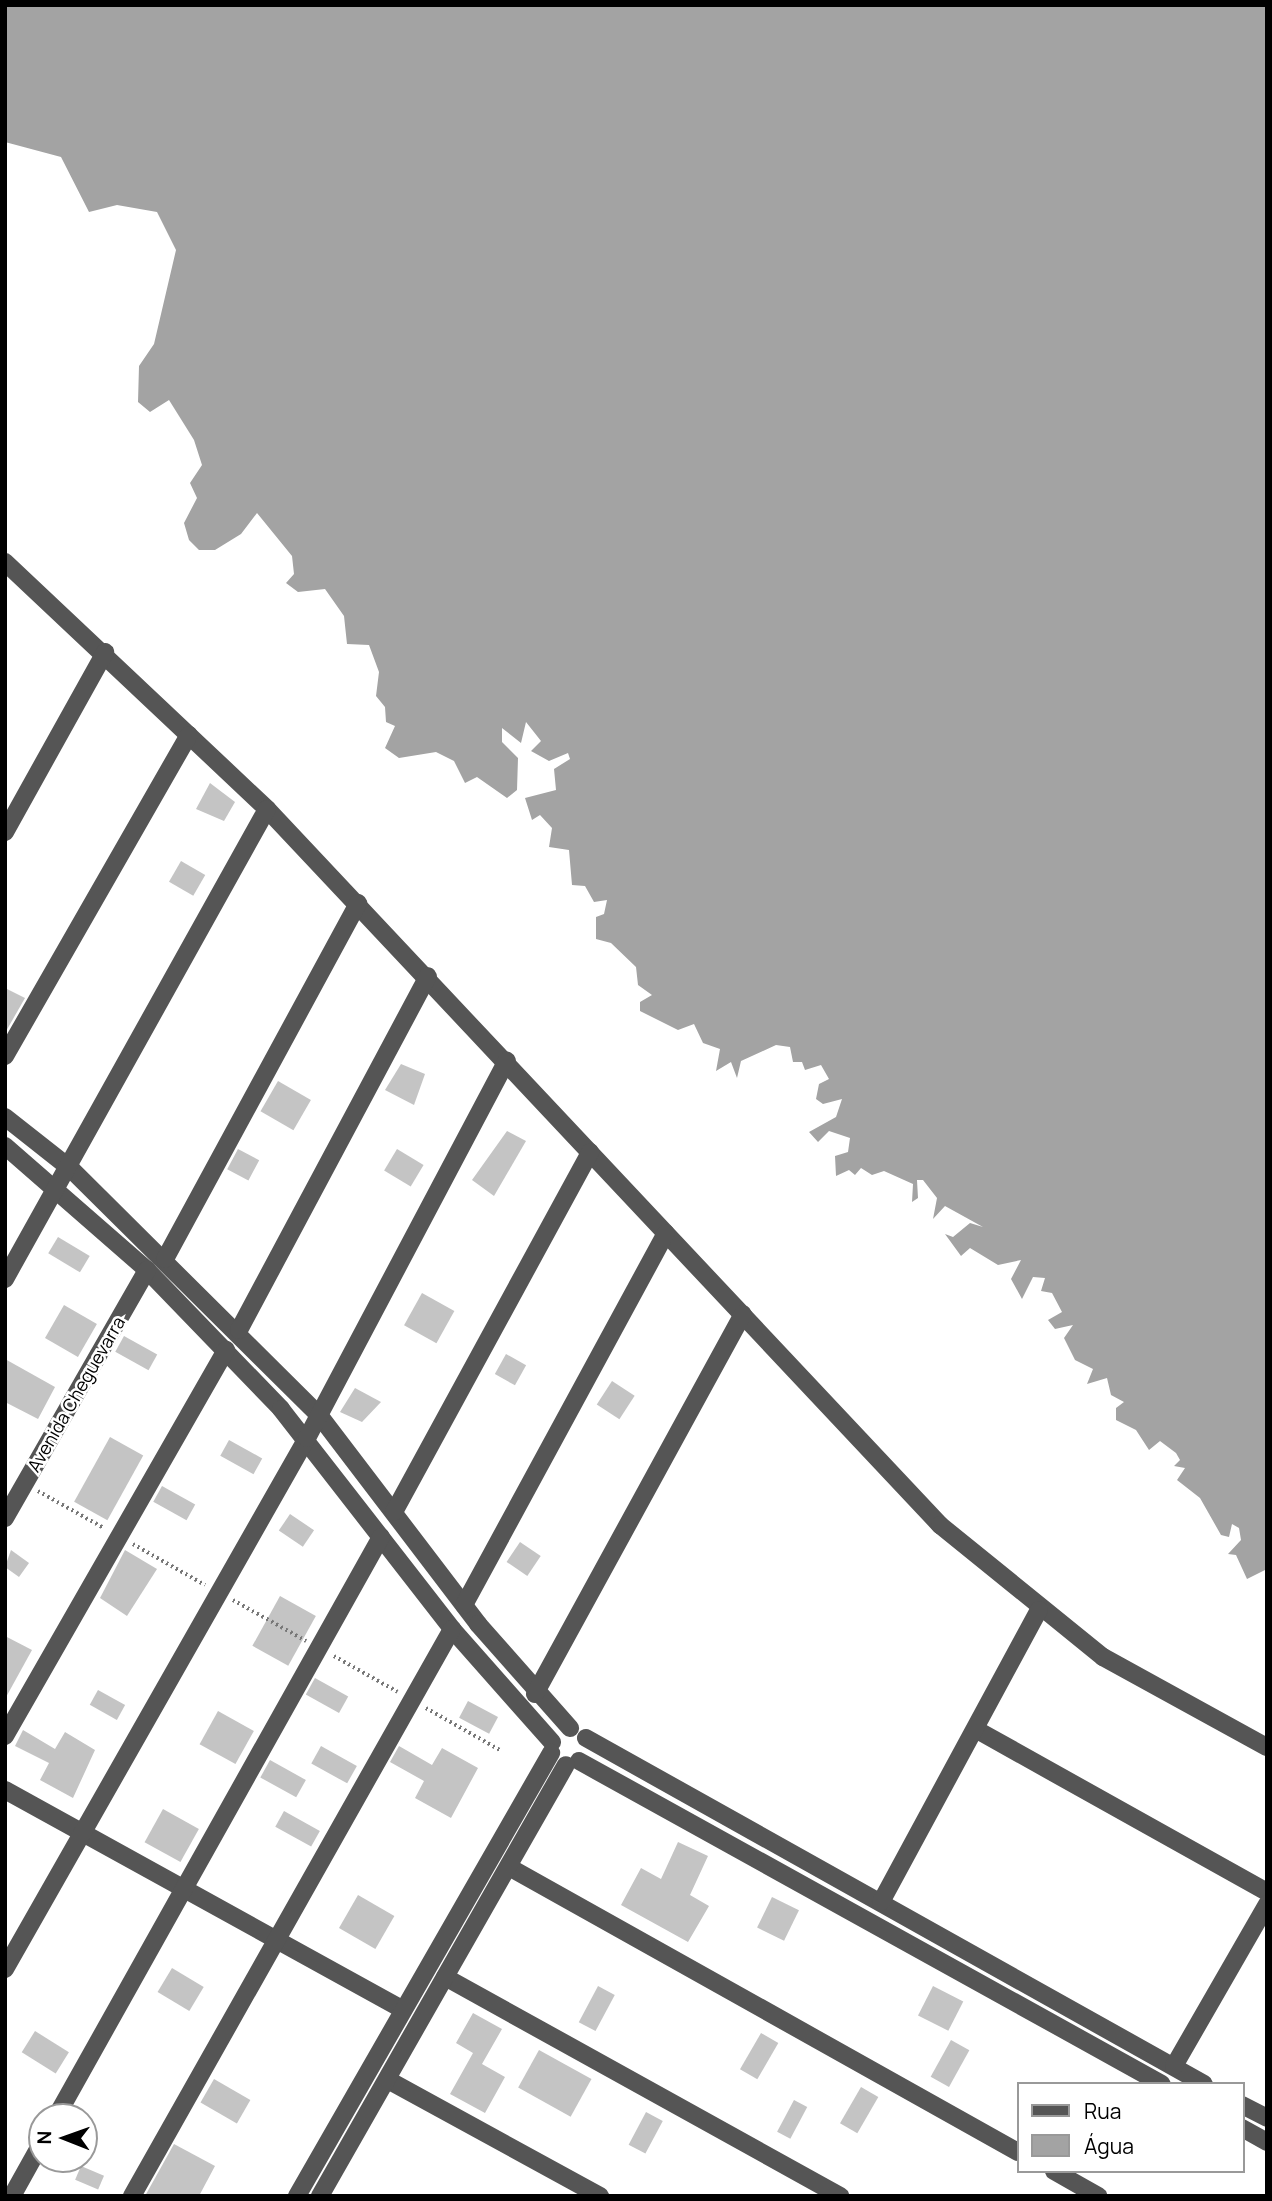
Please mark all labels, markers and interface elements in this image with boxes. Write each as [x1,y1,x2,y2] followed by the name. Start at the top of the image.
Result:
[23,1313,129,1475] street label: Avenida Cheguevarra
[1016,2082,1244,2173] legend
[1084,2097,1121,2125] text: Rua
[28,2103,98,2173] north arrow
[31,2131,57,2145] text: N
[1084,2132,1134,2160] text: Água

